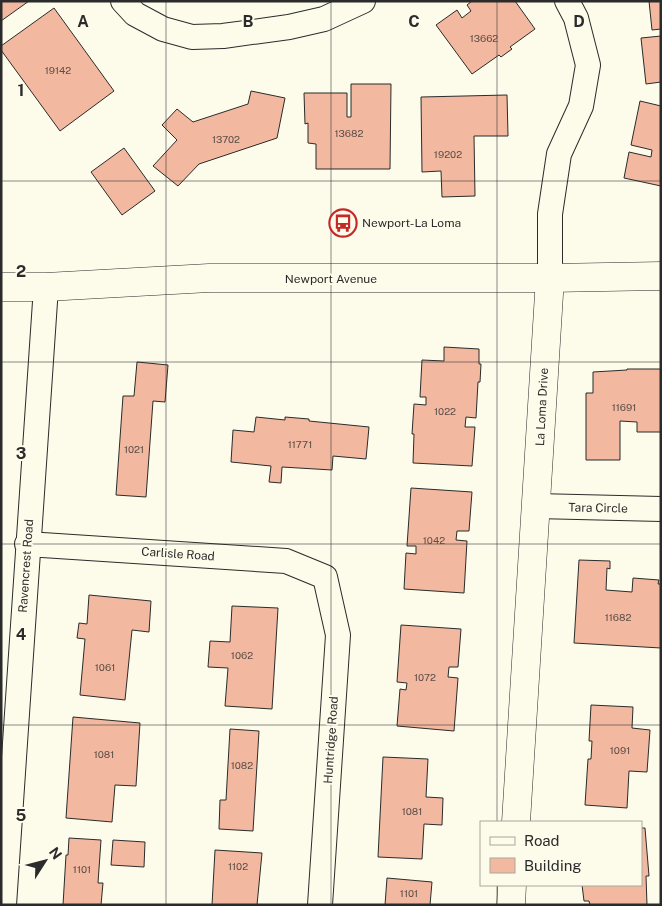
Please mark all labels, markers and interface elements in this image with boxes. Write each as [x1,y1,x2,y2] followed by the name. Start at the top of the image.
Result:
[77,12,89,31] text: A
[243,12,254,31] text: B
[408,12,420,31] text: C
[573,12,585,31] text: D
[470,32,498,44] house number: 13662
[45,64,71,76] house number: 19142
[18,81,24,100] text: 1
[335,127,363,139] house number: 13682
[212,133,240,145] house number: 13702
[434,148,462,160] house number: 19202
[328,208,358,238] bus stop icon: Newport-La Loma
[362,216,461,230] place label: Newport-La Loma
[16,262,26,281] text: 2
[285,272,377,286] street label: Newport Avenue
[533,367,551,447] street label: La Loma Drive
[612,401,636,413] house number: 11691
[434,405,456,417] house number: 1022
[288,438,312,450] house number: 11771
[124,443,144,455] house number: 1021
[16,444,26,463] text: 3
[568,500,628,516] street label: Tara Circle
[16,519,36,613] street label: Ravencrest Road
[423,534,445,546] house number: 1042
[141,544,215,564] street label: Carlisle Road
[605,611,631,623] house number: 11682
[16,625,27,644] text: 4
[231,649,253,661] house number: 1062
[95,661,115,673] house number: 1061
[414,671,436,683] house number: 1072
[321,696,341,784] street label: Huntridge Road
[610,744,630,756] house number: 1091
[94,748,114,760] house number: 1081
[231,759,253,771] house number: 1082
[402,805,422,817] house number: 1081
[16,806,27,825] text: 5
[480,821,642,886] legend
[524,832,560,849] text: Road
[20,836,70,886] north arrow
[46,844,65,862] text: N
[524,857,582,874] text: Building
[228,860,248,872] house number: 1102
[73,863,91,875] house number: 1101
[400,887,418,899] house number: 1101

